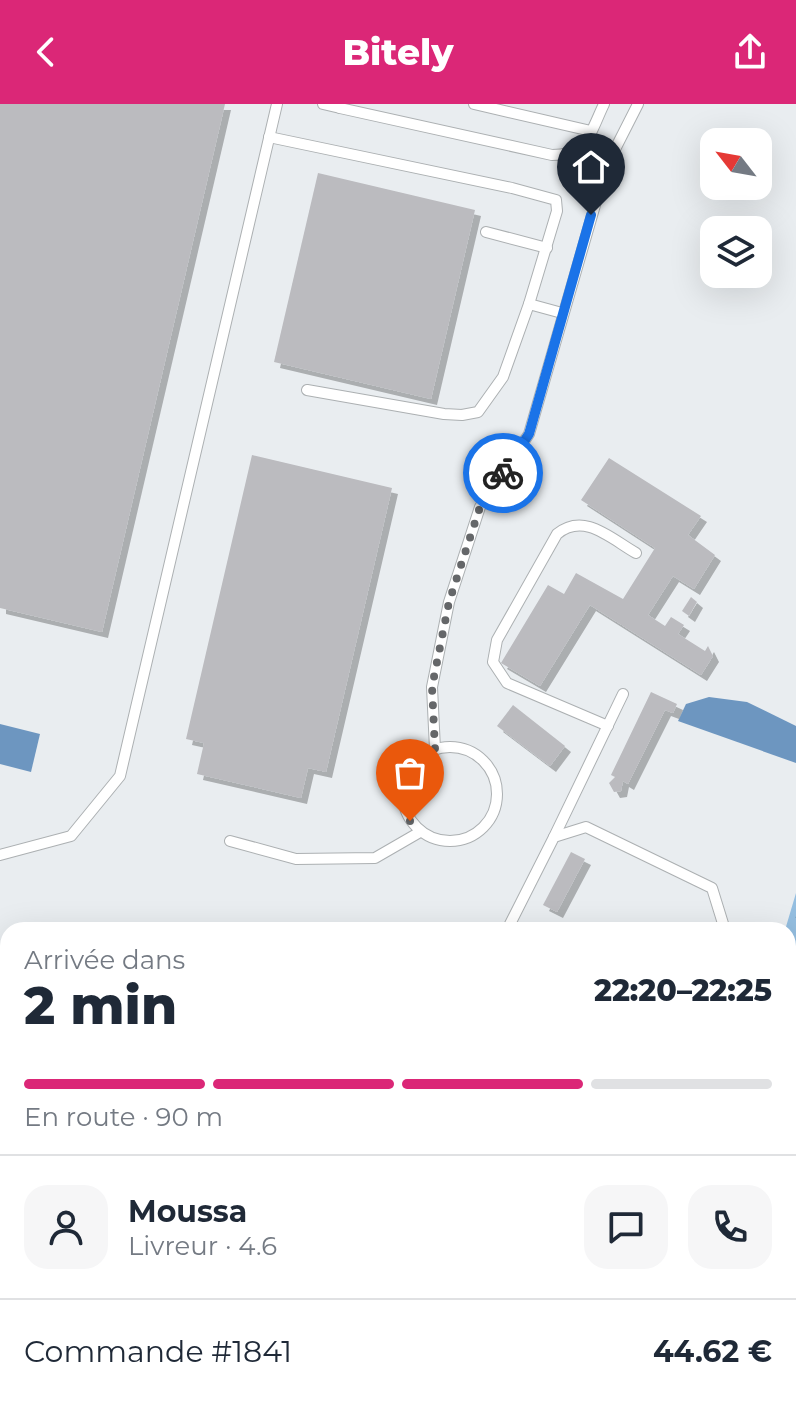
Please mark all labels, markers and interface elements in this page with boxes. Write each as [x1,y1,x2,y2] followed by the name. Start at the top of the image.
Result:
[24,30,68,74] icon: back
[342,30,454,74] text: Bitely
[728,30,772,74] icon: share
[700,128,772,200] north arrow
[700,128,772,288] map controls
[557,133,625,215] pin
[569,145,613,189] icon: home
[700,216,772,288] button: layers
[463,433,543,513] courier
[481,451,525,495] icon: bike
[376,739,444,821] pin
[388,751,432,795] icon: bag
[24,944,185,976] text: Arrivée dans
[594,972,772,1009] text: 22:20–22:25
[24,974,177,1037] text: 2 min
[24,1101,223,1133] text: En route · 90 m
[24,1185,108,1269] button: person
[584,1185,668,1269] button: chat
[688,1185,772,1269] button: phone
[128,1193,247,1230] text: Moussa
[128,1230,277,1262] text: Livreur · 4.6
[24,1333,292,1370] text: Commande #1841
[653,1333,772,1370] text: 44.62 €

